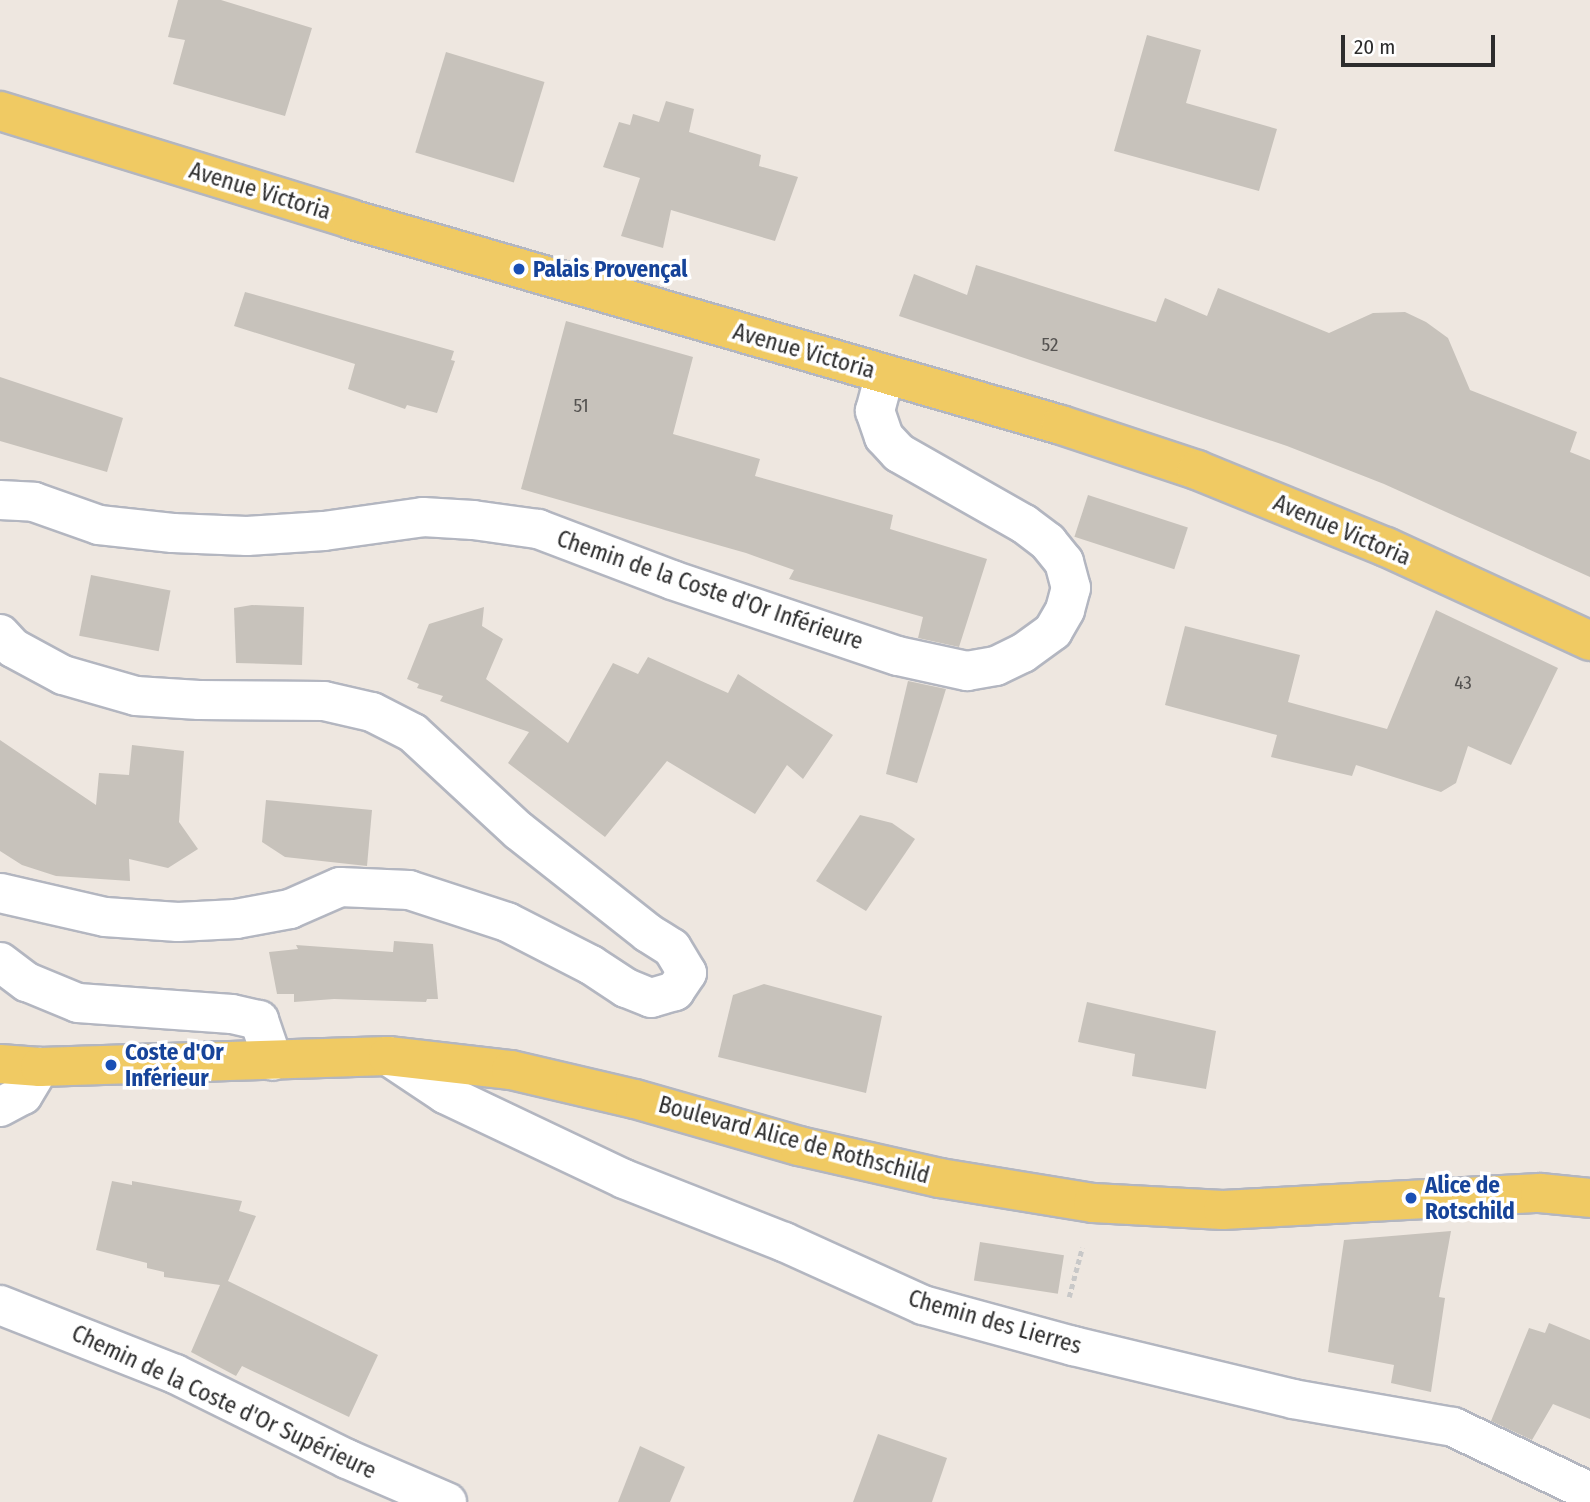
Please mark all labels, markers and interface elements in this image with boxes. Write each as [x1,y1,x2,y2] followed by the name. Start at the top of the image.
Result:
[1345,21,1499,65] scale bar
[1354,34,1395,60] text: 20 m
[186,156,334,226] street label: Avenue Victoria
[533,255,688,283] place label: Palais Provençal
[511,261,527,277] marker: Palais Provençal
[730,318,878,384] street label: Avenue Victoria
[1042,334,1058,356] house number: 52
[573,395,589,417] house number: 51
[1269,489,1415,571] street label: Avenue Victoria
[553,525,867,655] street label: Chemin de la Coste d'Or Inférieure
[1454,672,1472,694] house number: 43
[125,1038,224,1092] place label: Coste d'Or Inférieur
[103,1057,119,1073] marker: Coste d'Or Inférieur
[656,1091,932,1189] street label: Boulevard Alice de Rothschild
[1425,1171,1515,1225] place label: Alice de Rotschild
[1403,1190,1419,1206] marker: Alice de Rotschild
[905,1284,1085,1360] street label: Chemin des Lierres
[67,1319,381,1485] street label: Chemin de la Coste d'Or Supérieure

